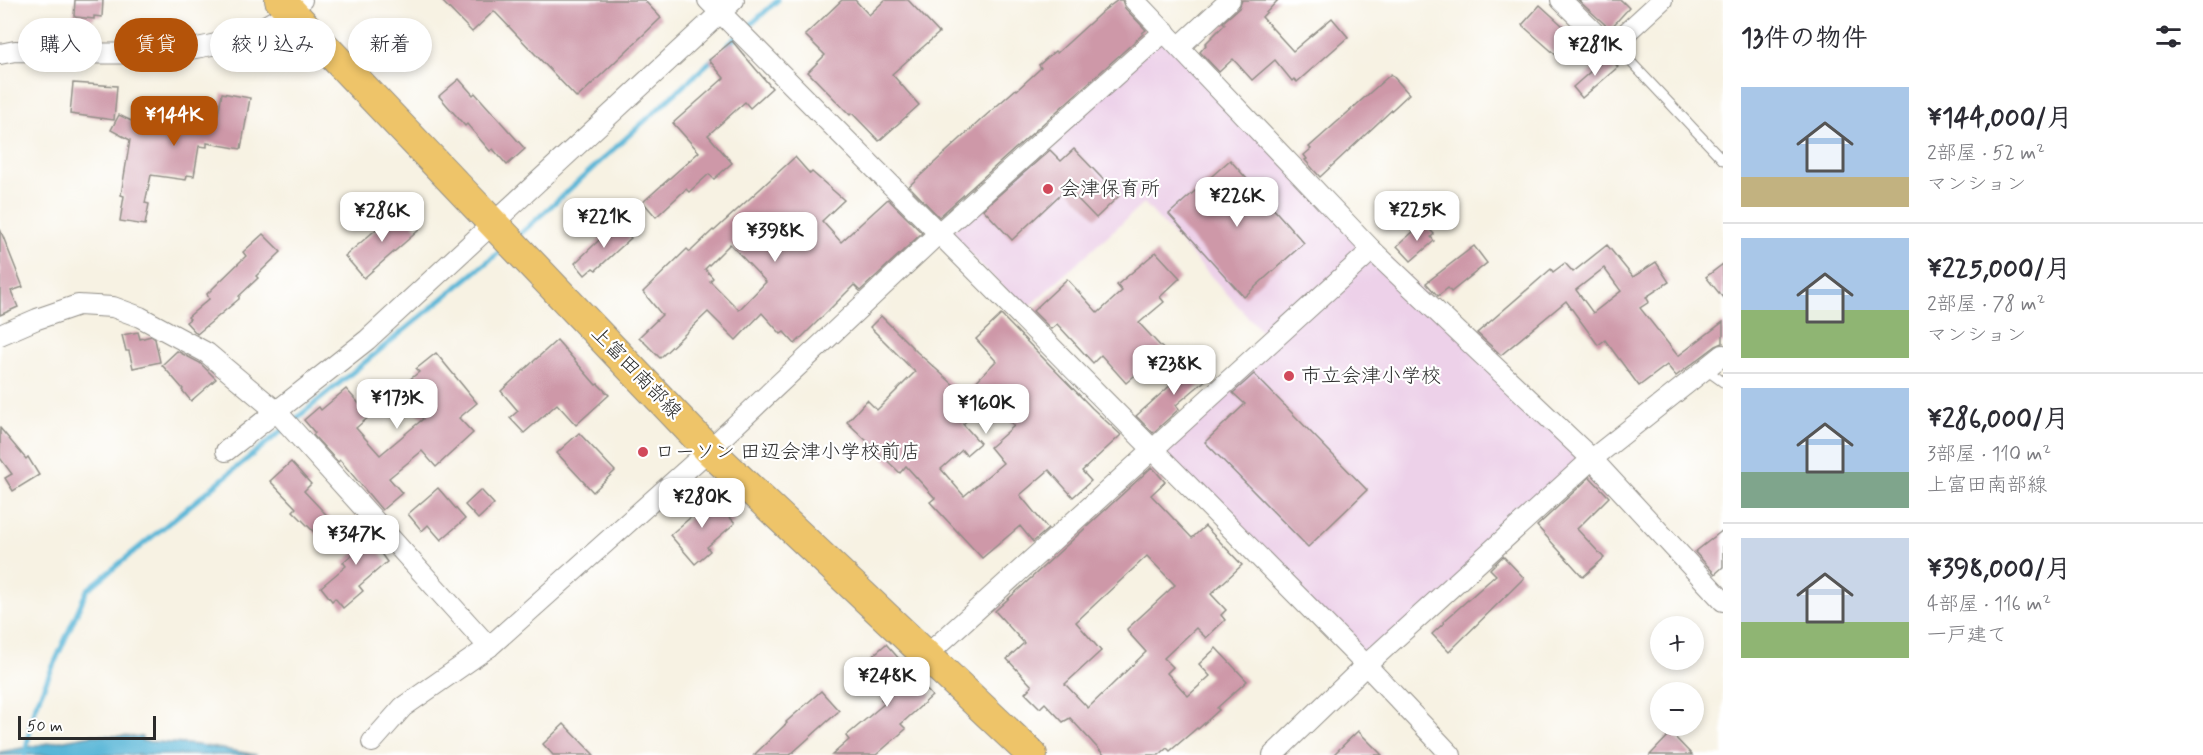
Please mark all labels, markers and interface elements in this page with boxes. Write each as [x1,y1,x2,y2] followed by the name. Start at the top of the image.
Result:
[18,18,102,72] chip: 購入
[114,18,198,72] chip: 賃貸
[210,18,336,72] chip: 絞り込み
[348,18,432,72] chip: 新着
[2152,20,2185,53] icon: filters
[1741,22,1868,56] text: 13件の物件
[1553,26,1637,77] pin: ¥281K
[1568,32,1622,59] text: ¥281K
[132,96,216,147] pin: ¥144K
[145,102,203,129] text: ¥144K
[1927,102,2073,136] text: ¥144,000/月
[1789,111,1861,183] icon: home
[1927,140,2045,167] text: 2部屋 · 52 m²
[1927,171,2026,198] text: マンション
[1060,176,1160,203] place label: 会津保育所
[1195,177,1279,228] pin: ¥226K
[1041,182,1055,196] marker: 会津保育所
[1209,183,1265,210] text: ¥226K
[1375,191,1459,242] pin: ¥225K
[340,192,424,243] pin: ¥286K
[1388,197,1446,224] text: ¥225K
[354,198,410,225] text: ¥286K
[562,198,646,249] pin: ¥221K
[577,204,631,231] text: ¥221K
[733,212,817,263] pin: ¥398K
[746,218,804,245] text: ¥398K
[1927,253,2071,287] text: ¥225,000/月
[1789,262,1861,334] icon: home
[1927,291,2045,318] text: 2部屋 · 78 m²
[585,320,687,426] street label: 上富田南部線
[1927,322,2026,349] text: マンション
[1132,345,1216,396] pin: ¥238K
[1147,351,1201,378] text: ¥238K
[1301,363,1441,390] place label: 市立会津小学校
[1282,369,1296,383] marker: 市立会津小学校
[355,379,439,430] pin: ¥173K
[944,384,1028,435] pin: ¥160K
[371,385,423,412] text: ¥173K
[957,390,1015,417] text: ¥160K
[1927,403,2069,437] text: ¥286,000/月
[1789,412,1861,484] icon: home
[655,439,920,466] place label: ローソン 田辺会津小学校前店
[1927,441,2051,468] text: 3部屋 · 110 m²
[636,445,650,459] marker: ローソン 田辺会津小学校前店
[1927,472,2047,499] text: 上富田南部線
[660,478,744,529] pin: ¥280K
[673,484,731,511] text: ¥280K
[314,515,398,566] pin: ¥347K
[327,521,385,548] text: ¥347K
[1927,553,2071,587] text: ¥398,000/月
[1789,562,1861,634] icon: home
[1927,591,2051,618] text: 4部屋 · 116 m²
[1650,616,1704,736] map controls
[1650,616,1704,670] button: +
[1927,622,2007,649] text: 一戸建て
[845,657,929,708] pin: ¥248K
[858,663,916,690] text: ¥248K
[1650,682,1704,736] button: −
[18,713,156,740] scale bar
[27,716,63,737] text: 50 m

